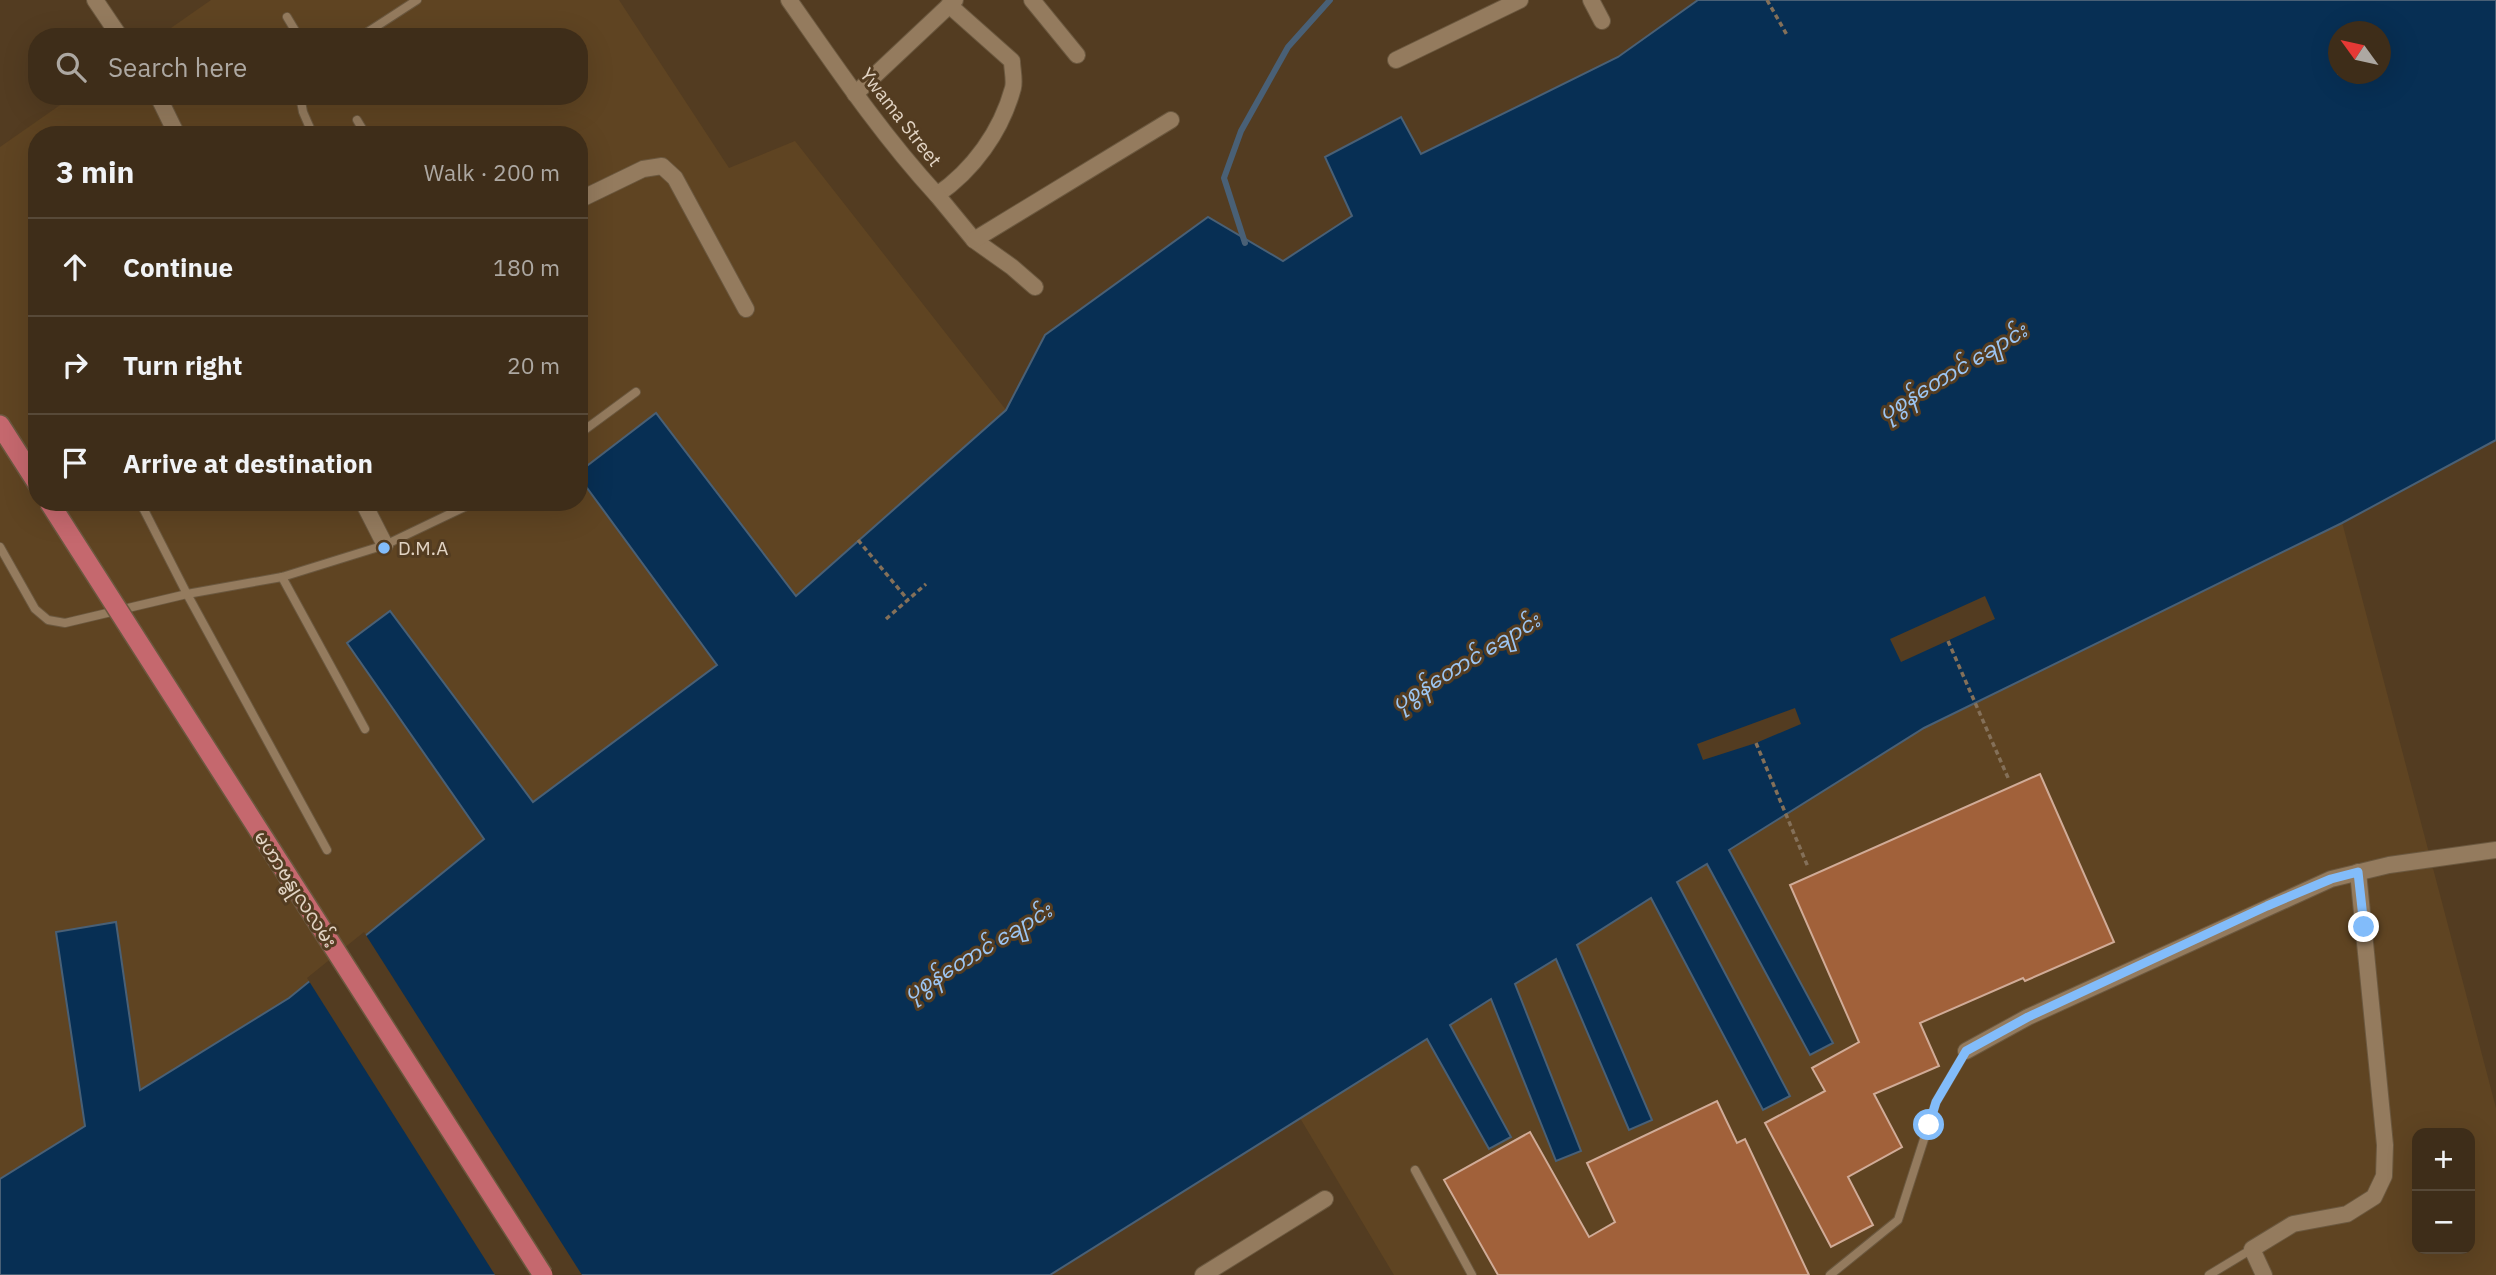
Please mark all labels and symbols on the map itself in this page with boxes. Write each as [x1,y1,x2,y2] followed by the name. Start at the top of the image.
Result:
[2328,21,2391,84] north arrow
[855,63,947,171] street label: Ywama Street
[1873,315,2035,430] water label: ပုစွန်တောင် ချောင်း
[398,536,448,560] place label: D.M.A
[376,540,392,556] marker: D.M.A
[1386,605,1548,720] water label: ပုစွန်တောင် ချောင်း
[245,825,344,955] street label: မဟာဗန္ဓုလလမ်း
[898,895,1060,1010] water label: ပုစွန်တောင် ချောင်း
[2348,911,2379,942] route end
[1913,1109,1944,1140] route start

